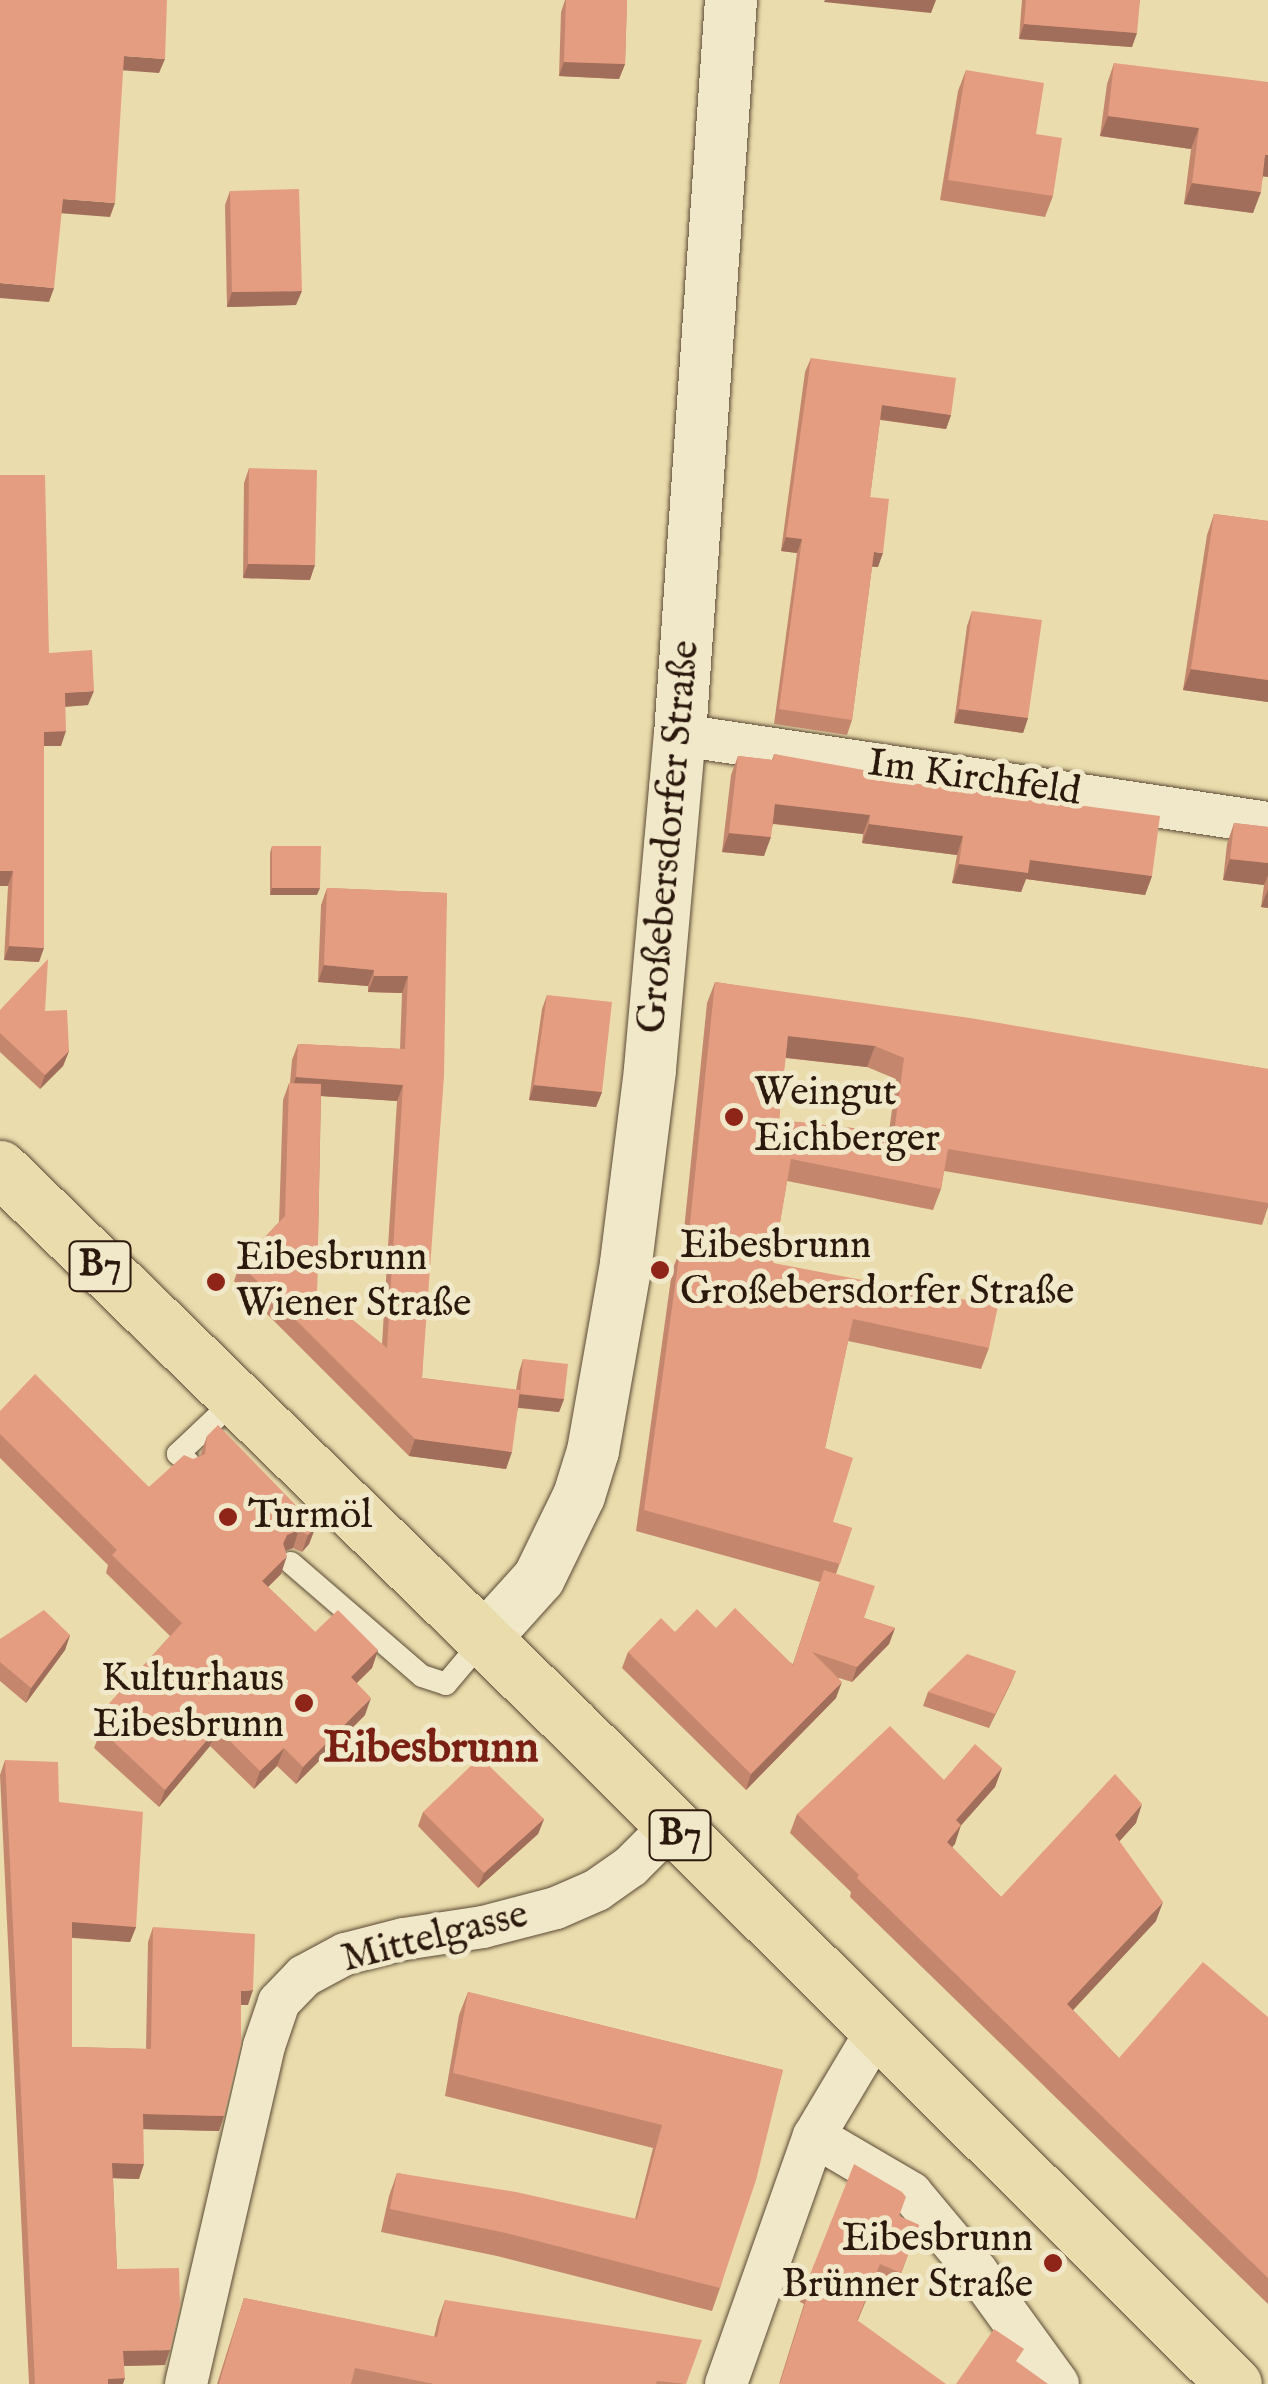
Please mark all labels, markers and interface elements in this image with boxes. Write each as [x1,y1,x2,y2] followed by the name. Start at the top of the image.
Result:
[629,638,711,1036] street label: Großebersdorfer Straße
[864,740,1084,818] street label: Im Kirchfeld
[754,1070,940,1164] place label: Weingut Eichberger
[723,1106,745,1128] marker: Weingut Eichberger
[680,1223,1074,1317] place label: Eibesbrunn Großebersdorfer Straße
[68,1233,132,1299] road number: B7
[236,1235,471,1329] place label: Eibesbrunn Wiener Straße
[649,1259,671,1281] marker: Eibesbrunn Großebersdorfer Straße
[205,1271,227,1293] marker: Eibesbrunn Wiener Straße
[248,1493,372,1541] place label: Turmöl
[217,1506,239,1528] marker: Turmöl
[93,1656,284,1750] place label: Kulturhaus Eibesbrunn
[293,1692,315,1714] marker: Kulturhaus Eibesbrunn
[323,1722,539,1776] district label: Eibesbrunn
[648,1802,712,1868] road number: B7
[337,1892,533,1984] street label: Mittelgasse
[782,2216,1033,2310] place label: Eibesbrunn Brünner Straße
[1042,2252,1064,2274] marker: Eibesbrunn Brünner Straße

